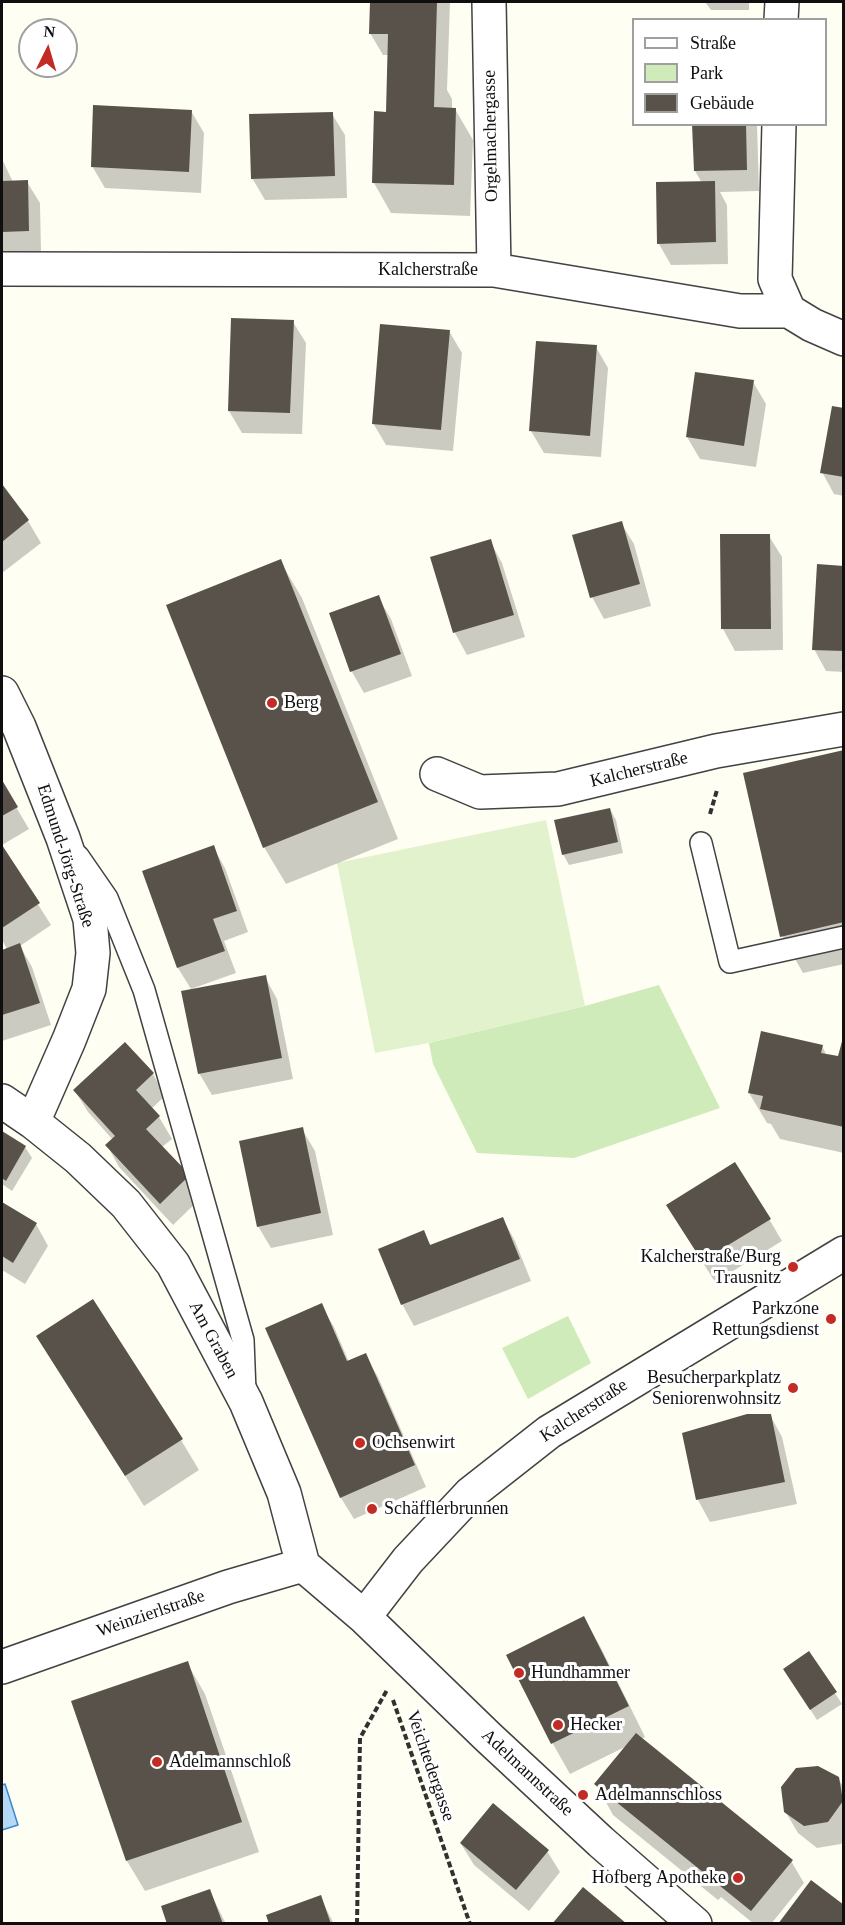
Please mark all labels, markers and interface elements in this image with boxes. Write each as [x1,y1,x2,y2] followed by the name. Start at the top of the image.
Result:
[18,18,78,78] north arrow
[632,18,827,126] legend
[43,23,56,41] text: N
[690,33,736,53] text: Straße
[690,63,723,83] text: Park
[479,70,503,202] street label: Orgelmachergasse
[690,93,754,113] text: Gebäude
[378,259,478,281] street label: Kalcherstraße
[284,692,319,714] place label: Berg
[265,696,279,710] marker: Berg
[588,747,690,793] street label: Kalcherstraße
[32,782,98,930] street label: Edmund-Jörg-Straße
[640,1246,781,1288] place label: Kalcherstraße/Burg Trausnitz
[786,1260,800,1274] marker: Kalcherstraße/Burg Trausnitz
[184,1298,242,1382] street label: Am Graben
[712,1298,819,1340] place label: Parkzone Rettungsdienst
[824,1312,838,1326] marker: Parkzone Rettungsdienst
[647,1367,781,1410] place label: Besucherparkplatz Seniorenwohnsitz
[536,1375,632,1447] street label: Kalcherstraße
[786,1381,800,1395] marker: Besucherparkplatz Seniorenwohnsitz
[372,1432,455,1454] place label: Ochsenwirt
[353,1436,367,1450] marker: Ochsenwirt
[384,1498,509,1520] place label: Schäfflerbrunnen
[365,1502,379,1516] marker: Schäfflerbrunnen
[94,1585,208,1643] street label: Weinzierlstraße
[531,1662,630,1684] place label: Hundhammer
[512,1666,526,1680] marker: Hundhammer
[401,1708,459,1824] street label: Veichtedergasse
[570,1714,622,1736] place label: Hecker
[551,1718,565,1732] marker: Hecker
[476,1725,578,1821] street label: Adelmannstraße
[169,1751,291,1773] place label: Adelmannschloß
[150,1755,164,1769] marker: Adelmannschloß
[595,1784,722,1806] place label: Adelmannschloss
[576,1788,590,1802] marker: Adelmannschloss
[592,1867,726,1889] place label: Hofberg Apotheke
[731,1871,745,1885] marker: Hofberg Apotheke

